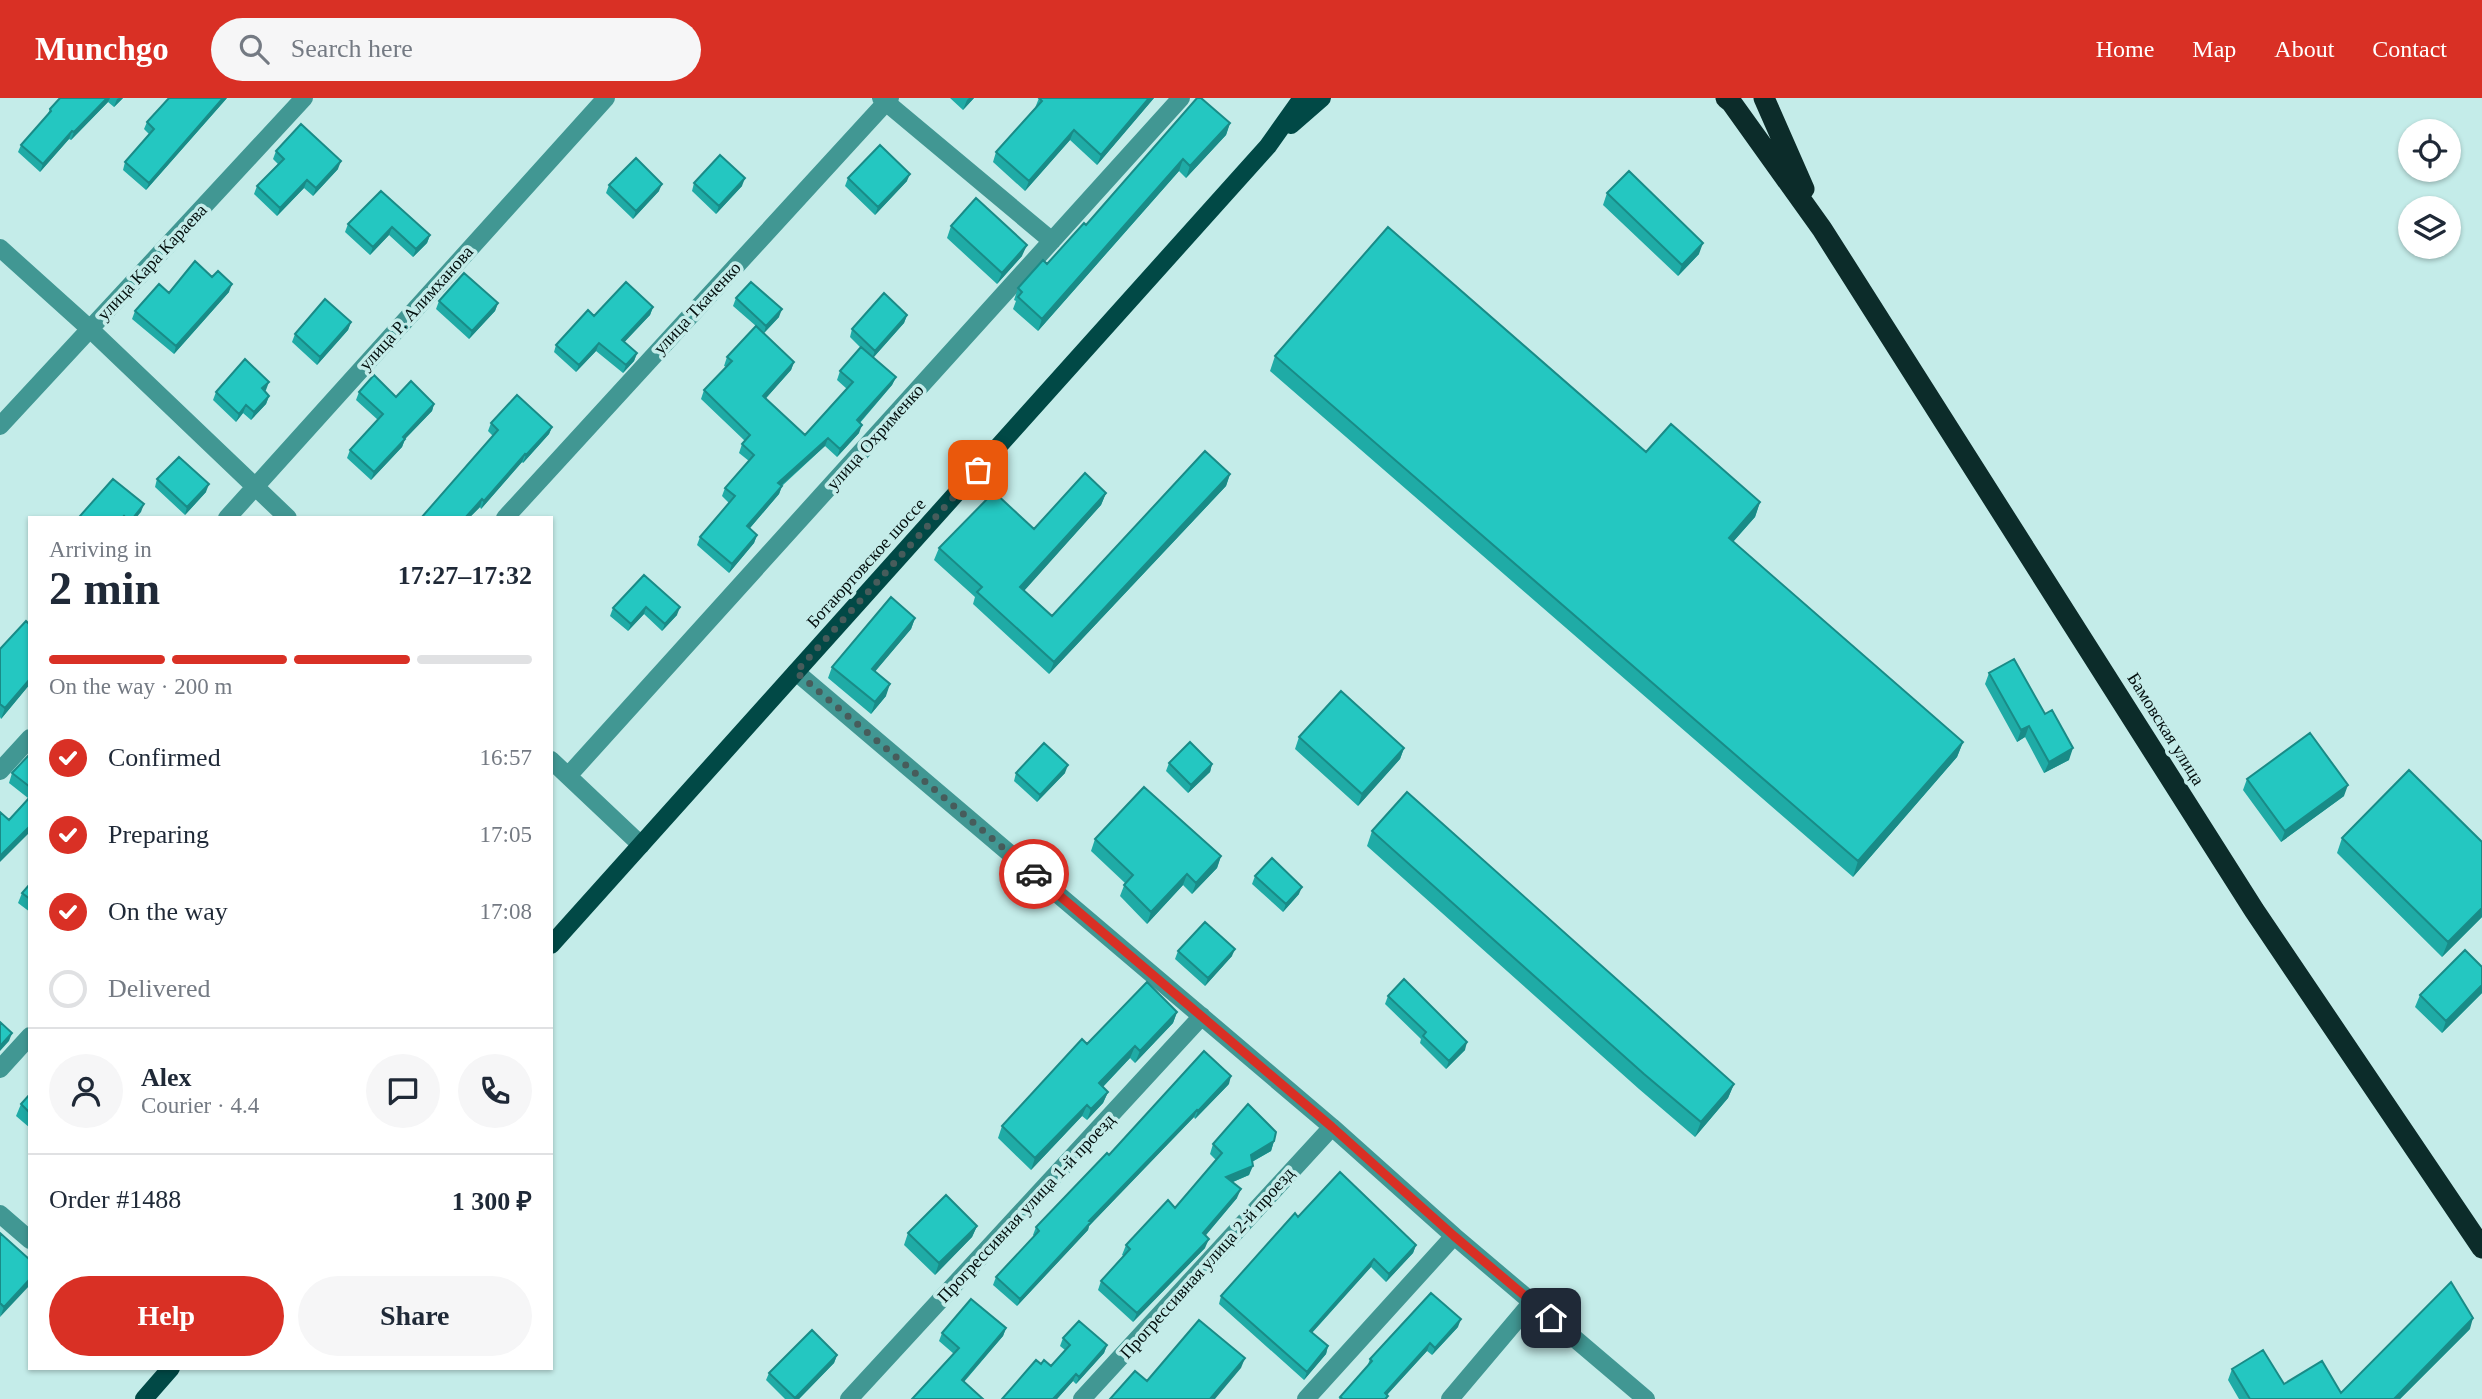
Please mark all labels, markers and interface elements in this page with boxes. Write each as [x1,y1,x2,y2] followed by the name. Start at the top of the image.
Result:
[211,18,701,81] search box
[235,30,273,68] icon: search
[35,31,169,67] text: Munchgo
[291,34,413,63] text: Search here
[2096,36,2154,62] text: Home
[2192,36,2236,62] text: Map
[2274,36,2334,62] text: About
[2372,36,2447,62] text: Contact
[2398,119,2461,259] map controls
[2398,119,2461,182] button: locate
[2398,196,2461,259] button: layers
[93,200,211,324] street label: улица Кара Караева
[355,242,477,374] street label: улица Р. Алимханова
[649,258,745,358] street label: улица Ткаченко
[822,380,928,494] street label: улица Охрименко
[948,440,1008,500] pin
[959,451,997,489] icon: bag
[803,494,929,632] street label: Ботаюртовское шоссе
[49,537,152,562] text: Arriving in
[398,561,532,590] text: 17:27–17:32
[49,563,160,614] text: 2 min
[2123,669,2209,789] street label: Бамовская улица
[49,674,232,699] text: On the way · 200 m
[49,739,87,777] icon: check
[108,743,221,772] text: Confirmed
[480,745,532,770] text: 16:57
[49,816,87,854] icon: check
[108,820,209,849] text: Preparing
[480,822,532,847] text: 17:05
[999,839,1069,909] courier
[1015,855,1053,893] icon: car
[49,893,87,931] icon: check
[108,897,228,926] text: On the way
[480,899,532,924] text: 17:08
[108,974,211,1003] text: Delivered
[49,1054,123,1128] button: person
[366,1054,440,1128] button: chat
[458,1054,532,1128] button: phone
[141,1063,192,1092] text: Alex
[141,1093,259,1118] text: Courier · 4.4
[933,1110,1119,1306] street label: Прогрессивная улица 1-й проезд
[1116,1163,1298,1363] street label: Прогрессивная улица 2-й проезд
[49,1185,181,1214] text: Order #1488
[452,1187,532,1216] text: 1 300 ₽
[49,1276,284,1356] button: Help
[298,1276,532,1356] button: Share
[1521,1288,1581,1348] pin
[1532,1299,1570,1337] icon: home

